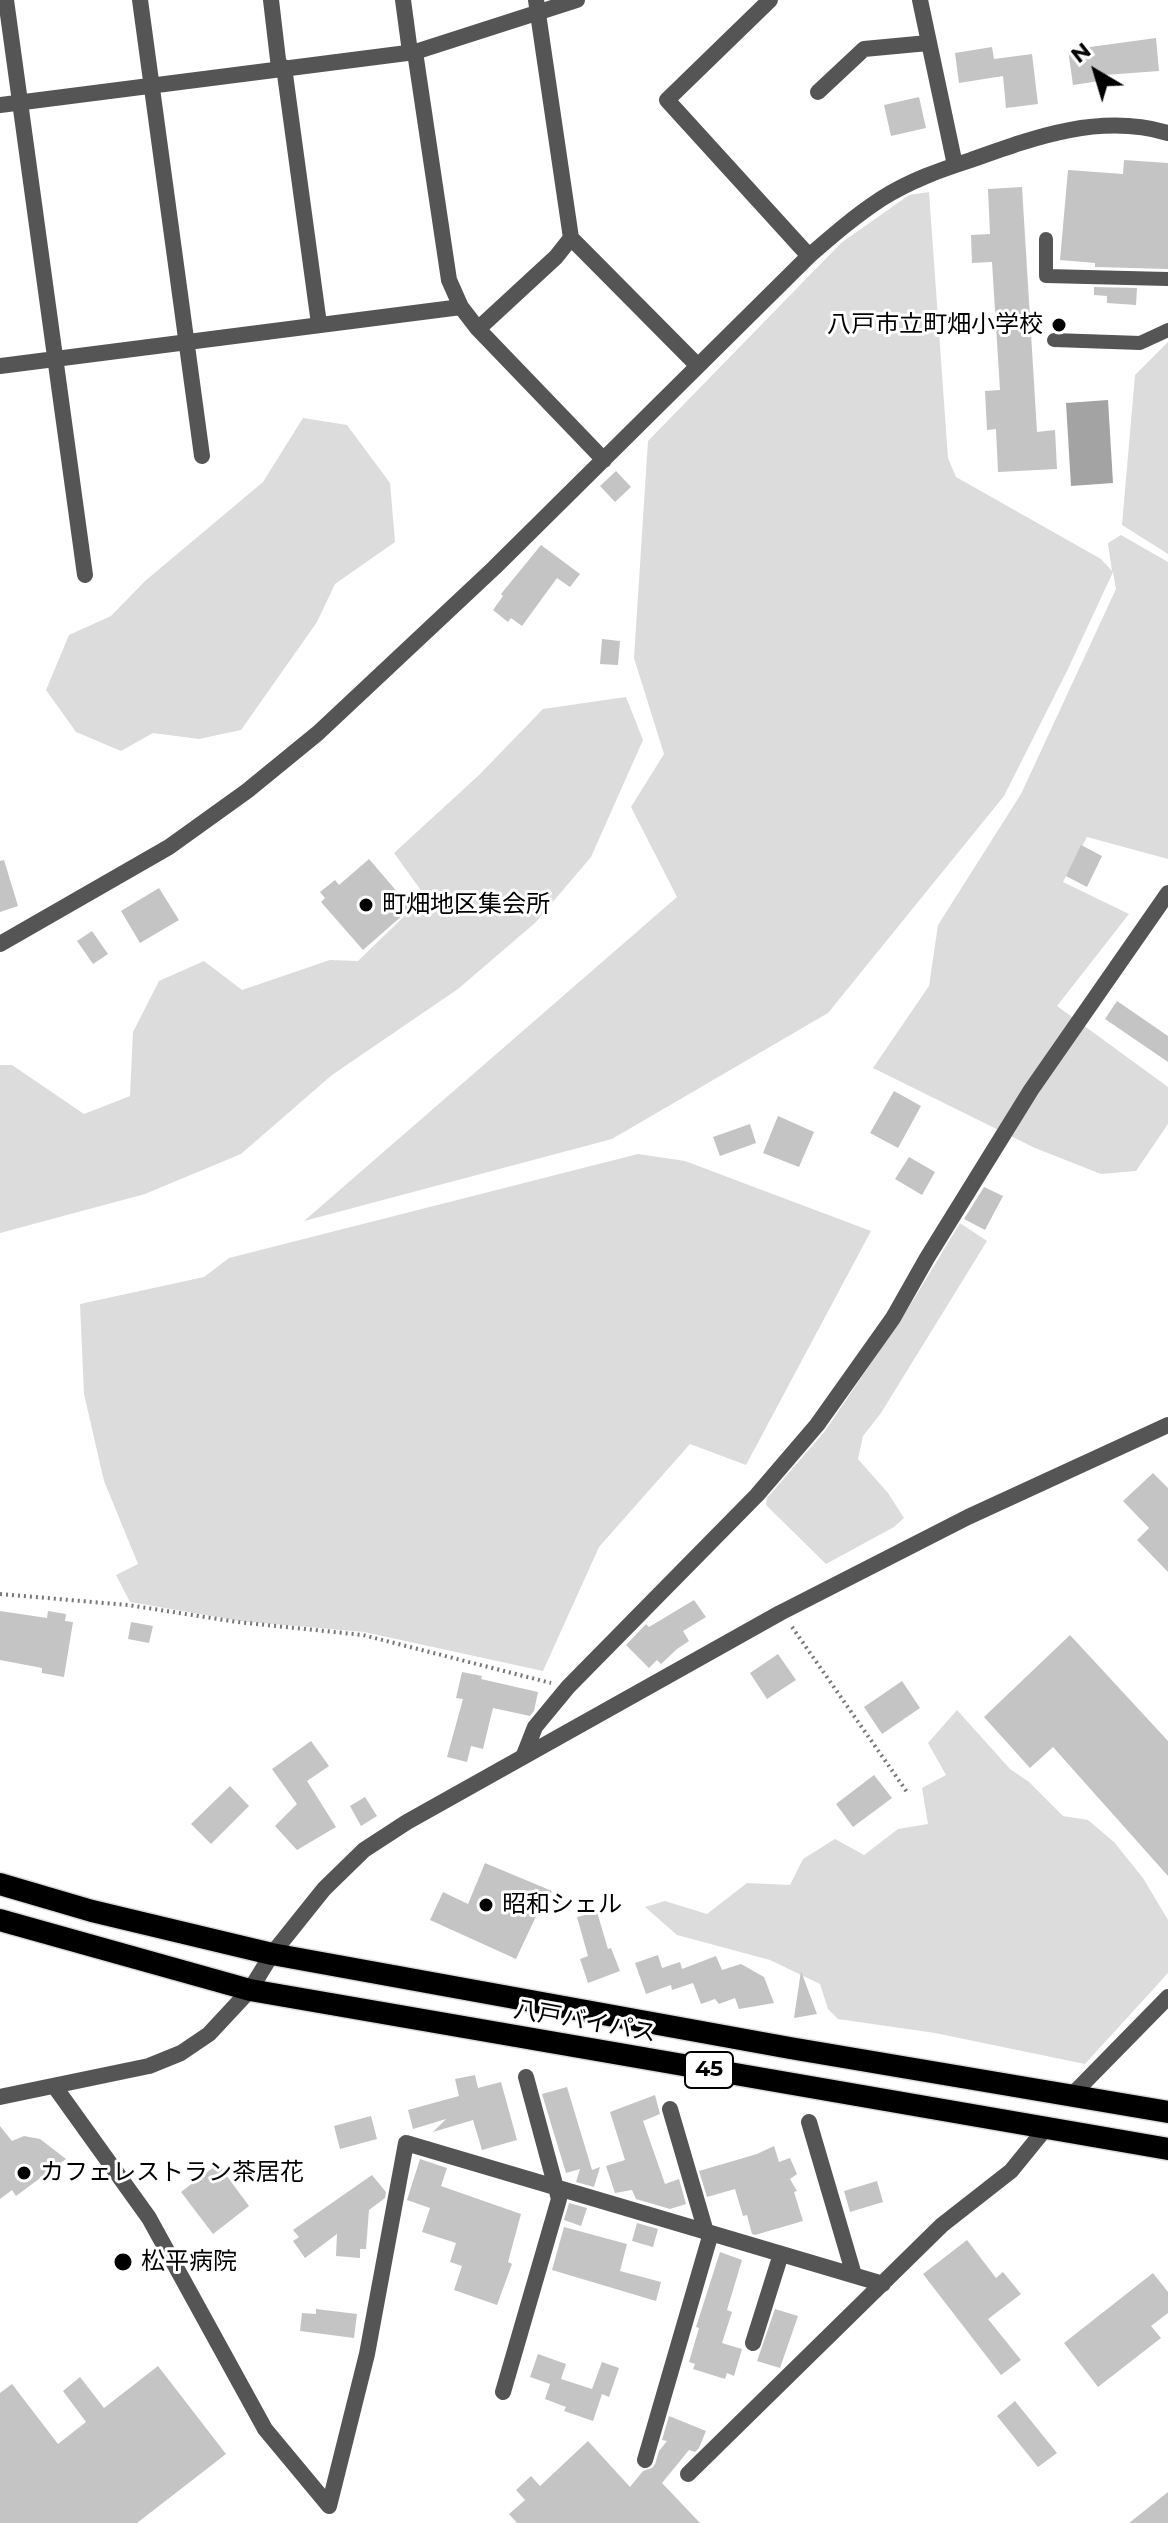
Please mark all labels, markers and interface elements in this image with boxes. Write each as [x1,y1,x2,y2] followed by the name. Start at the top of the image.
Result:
[1056,32,1136,112] north arrow
[1066,37,1096,69] text: N
[827,311,1043,339] place label: 八戸市立町畑小学校
[1050,316,1068,334] marker: 八戸市立町畑小学校
[382,891,550,919] place label: 町畑地区集会所
[357,896,375,914] marker: 町畑地区集会所
[502,1891,622,1919] place label: 昭和シェル
[477,1896,495,1914] marker: 昭和シェル
[512,1995,658,2049] street label: 八戸バイパス
[685,2052,733,2088] road number: 45
[40,2159,304,2187] place label: カフェレストラン茶居花
[15,2164,33,2182] marker: カフェレストラン茶居花
[141,2248,237,2276] place label: 松平病院
[112,2251,134,2273] marker: 松平病院

